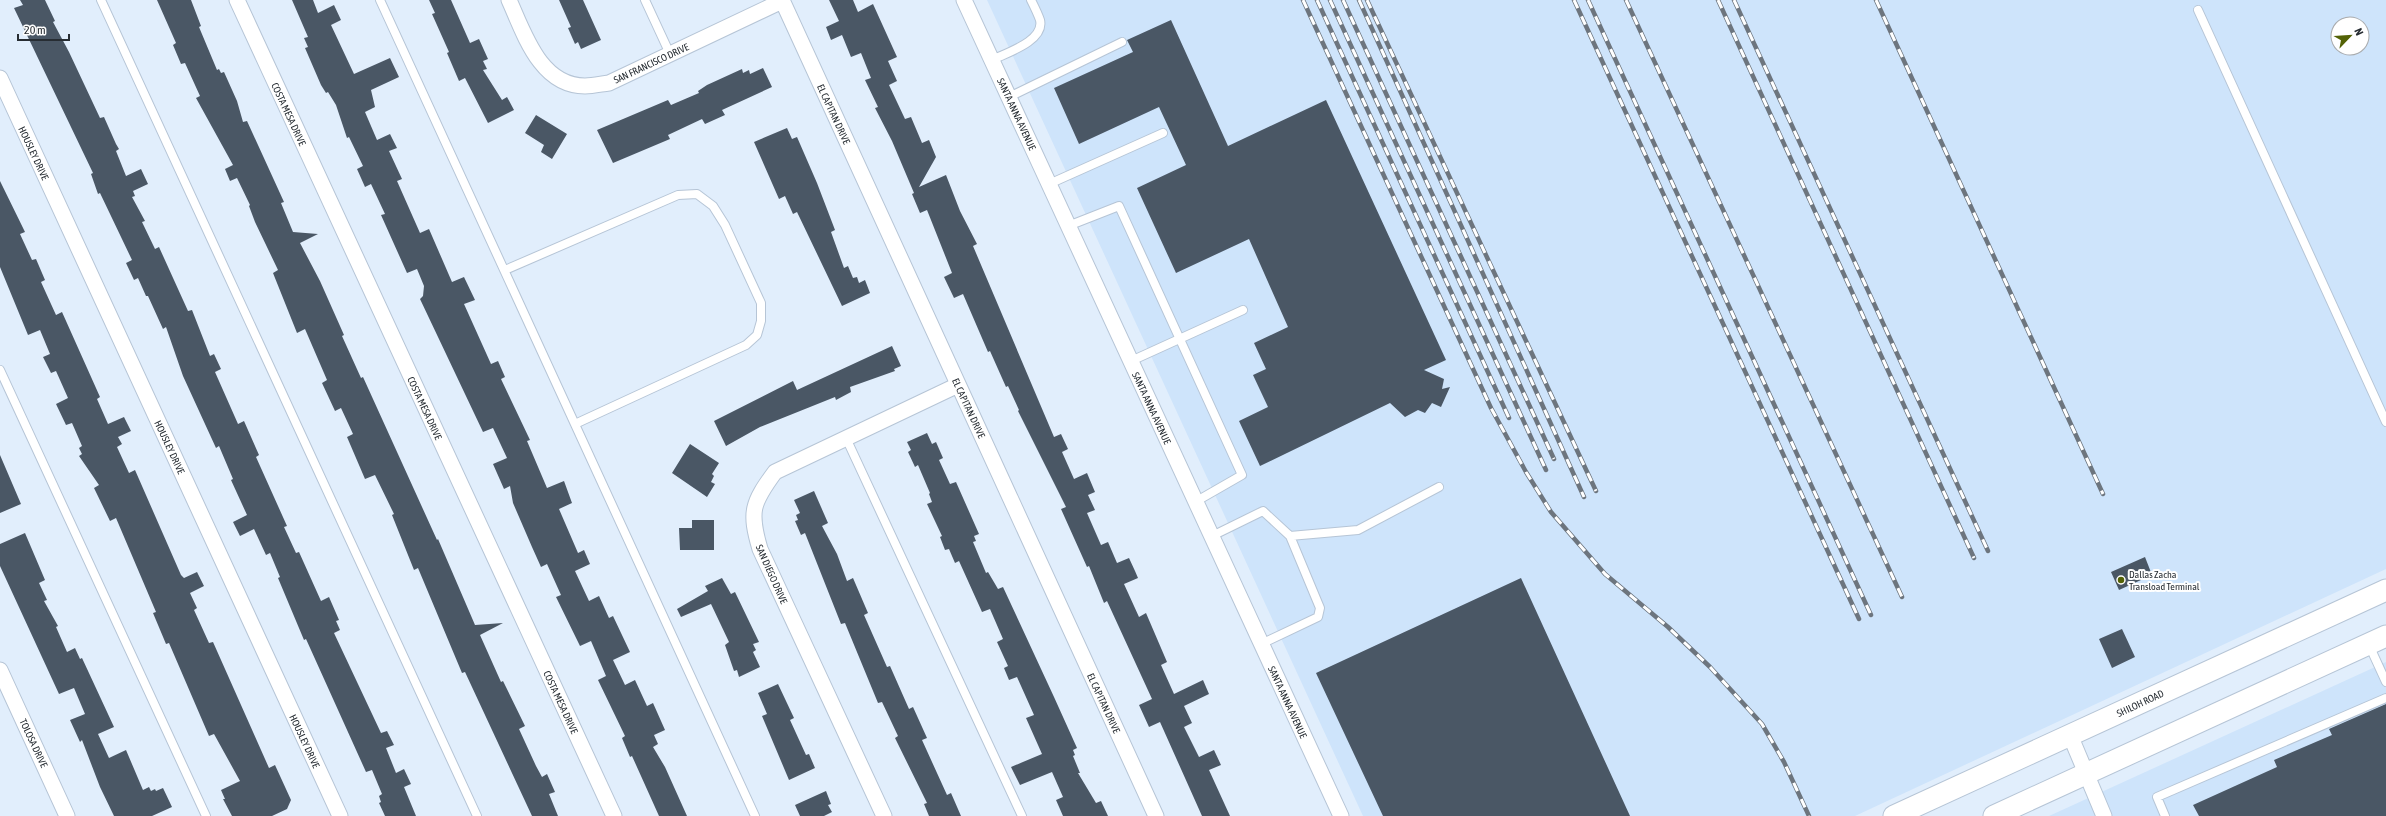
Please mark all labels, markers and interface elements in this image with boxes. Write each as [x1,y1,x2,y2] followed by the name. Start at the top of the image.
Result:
[18,16,69,42] scale bar
[2330,16,2370,56] north arrow
[24,23,46,37] text: 20 m
[2352,26,2366,37] text: N
[612,41,691,86] street label: SAN FRANCISCO DRIVE
[995,76,1038,153] street label: SANTA ANNA AVENUE
[269,81,308,148] street label: COSTA MESA DRIVE
[815,83,853,147] street label: EL CAPITAN DRIVE
[16,125,51,182] street label: HOUSLEY DRIVE
[1130,370,1173,447] street label: SANTA ANNA AVENUE
[405,375,444,442] street label: COSTA MESA DRIVE
[950,377,988,441] street label: EL CAPITAN DRIVE
[152,419,187,476] street label: HOUSLEY DRIVE
[754,543,790,606] street label: SAN DIEGO DRIVE
[2129,569,2200,592] place label: Dallas Zacha Transload Terminal
[2116,575,2126,585] marker: Dallas Zacha Transload Terminal
[1266,664,1309,741] street label: SANTA ANNA AVENUE
[541,669,580,736] street label: COSTA MESA DRIVE
[1085,672,1123,736] street label: EL CAPITAN DRIVE
[2115,688,2166,719] street label: SHILOH ROAD
[287,713,322,770] street label: HOUSLEY DRIVE
[18,717,50,770] street label: TOLOSA DRIVE

